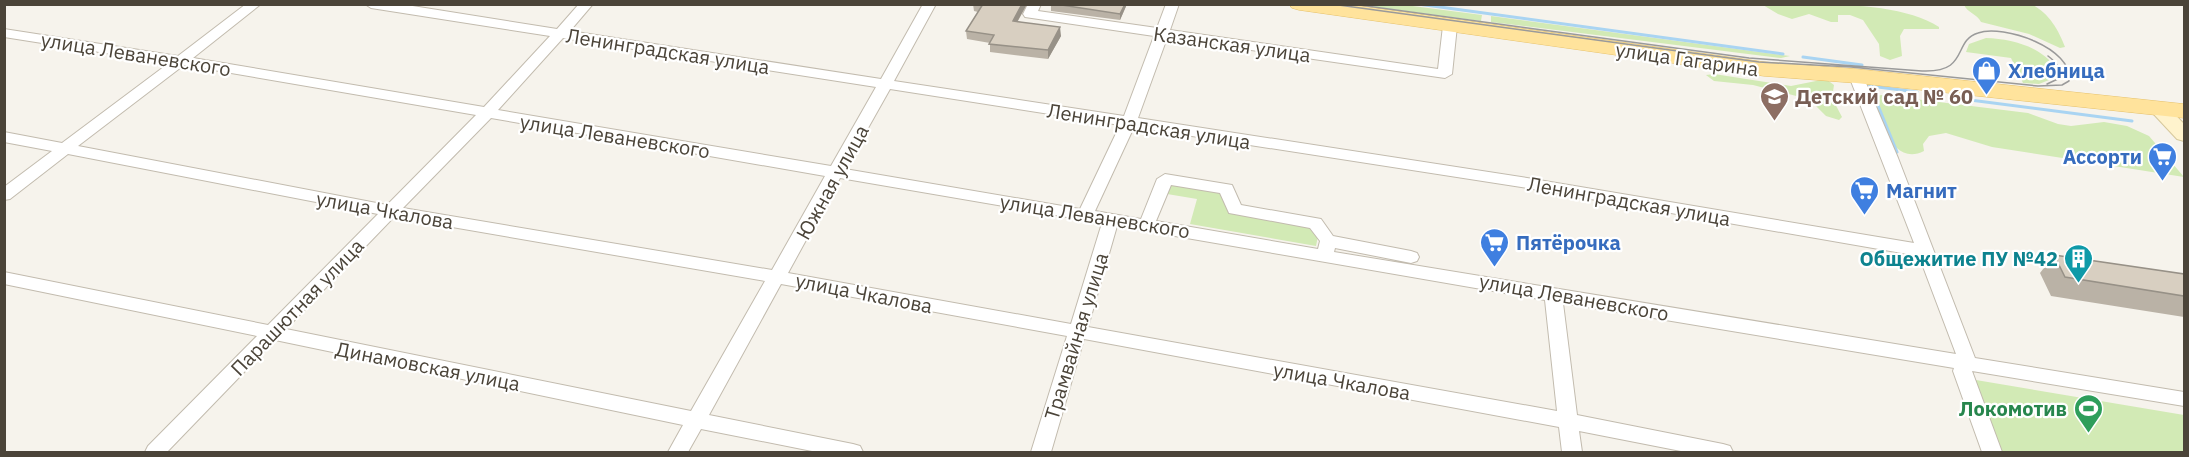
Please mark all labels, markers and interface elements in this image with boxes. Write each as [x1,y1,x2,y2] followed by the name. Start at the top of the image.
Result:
[1152,20,1313,68] street label: Казанская улица
[564,22,772,80] street label: Ленинградская улица
[39,26,233,82] street label: улица Леваневского
[1614,36,1760,82] street label: улица Гагарина
[1971,54,2003,96] shop icon: Хлебница
[2008,57,2105,84] place label: Хлебница
[1758,80,1790,122] school or university icon: Детский сад № 60
[1795,83,1973,110] place label: Детский сад № 60
[1045,97,1253,155] street label: Ленинградская улица
[518,108,712,164] street label: улица Леваневского
[789,119,875,244] street label: Южная улица
[2147,140,2179,182] supermarket icon: Ассорти
[2063,143,2142,170] place label: Ассорти
[1525,170,1733,232] street label: Ленинградская улица
[1849,174,1881,216] supermarket icon: Магнит
[1886,177,1957,204] place label: Магнит
[314,185,456,235] street label: улица Чкалова
[998,188,1192,244] street label: улица Леваневского
[1479,226,1511,268] supermarket icon: Пятёрочка
[1516,229,1621,256] place label: Пятёрочка
[224,232,370,381] street label: Парашютная улица
[2063,242,2095,284] building icon: Общежитие ПУ №42
[1860,245,2058,272] place label: Общежитие ПУ №42
[1038,249,1114,423] street label: Трамвайная улица
[793,266,935,320] street label: улица Чкалова
[1477,267,1671,327] street label: улица Леваневского
[333,335,523,397] street label: Динамовская улица
[1271,356,1413,406] street label: улица Чкалова
[2072,392,2104,434] sports icon: Локомотив
[1959,395,2067,422] place label: Локомотив

